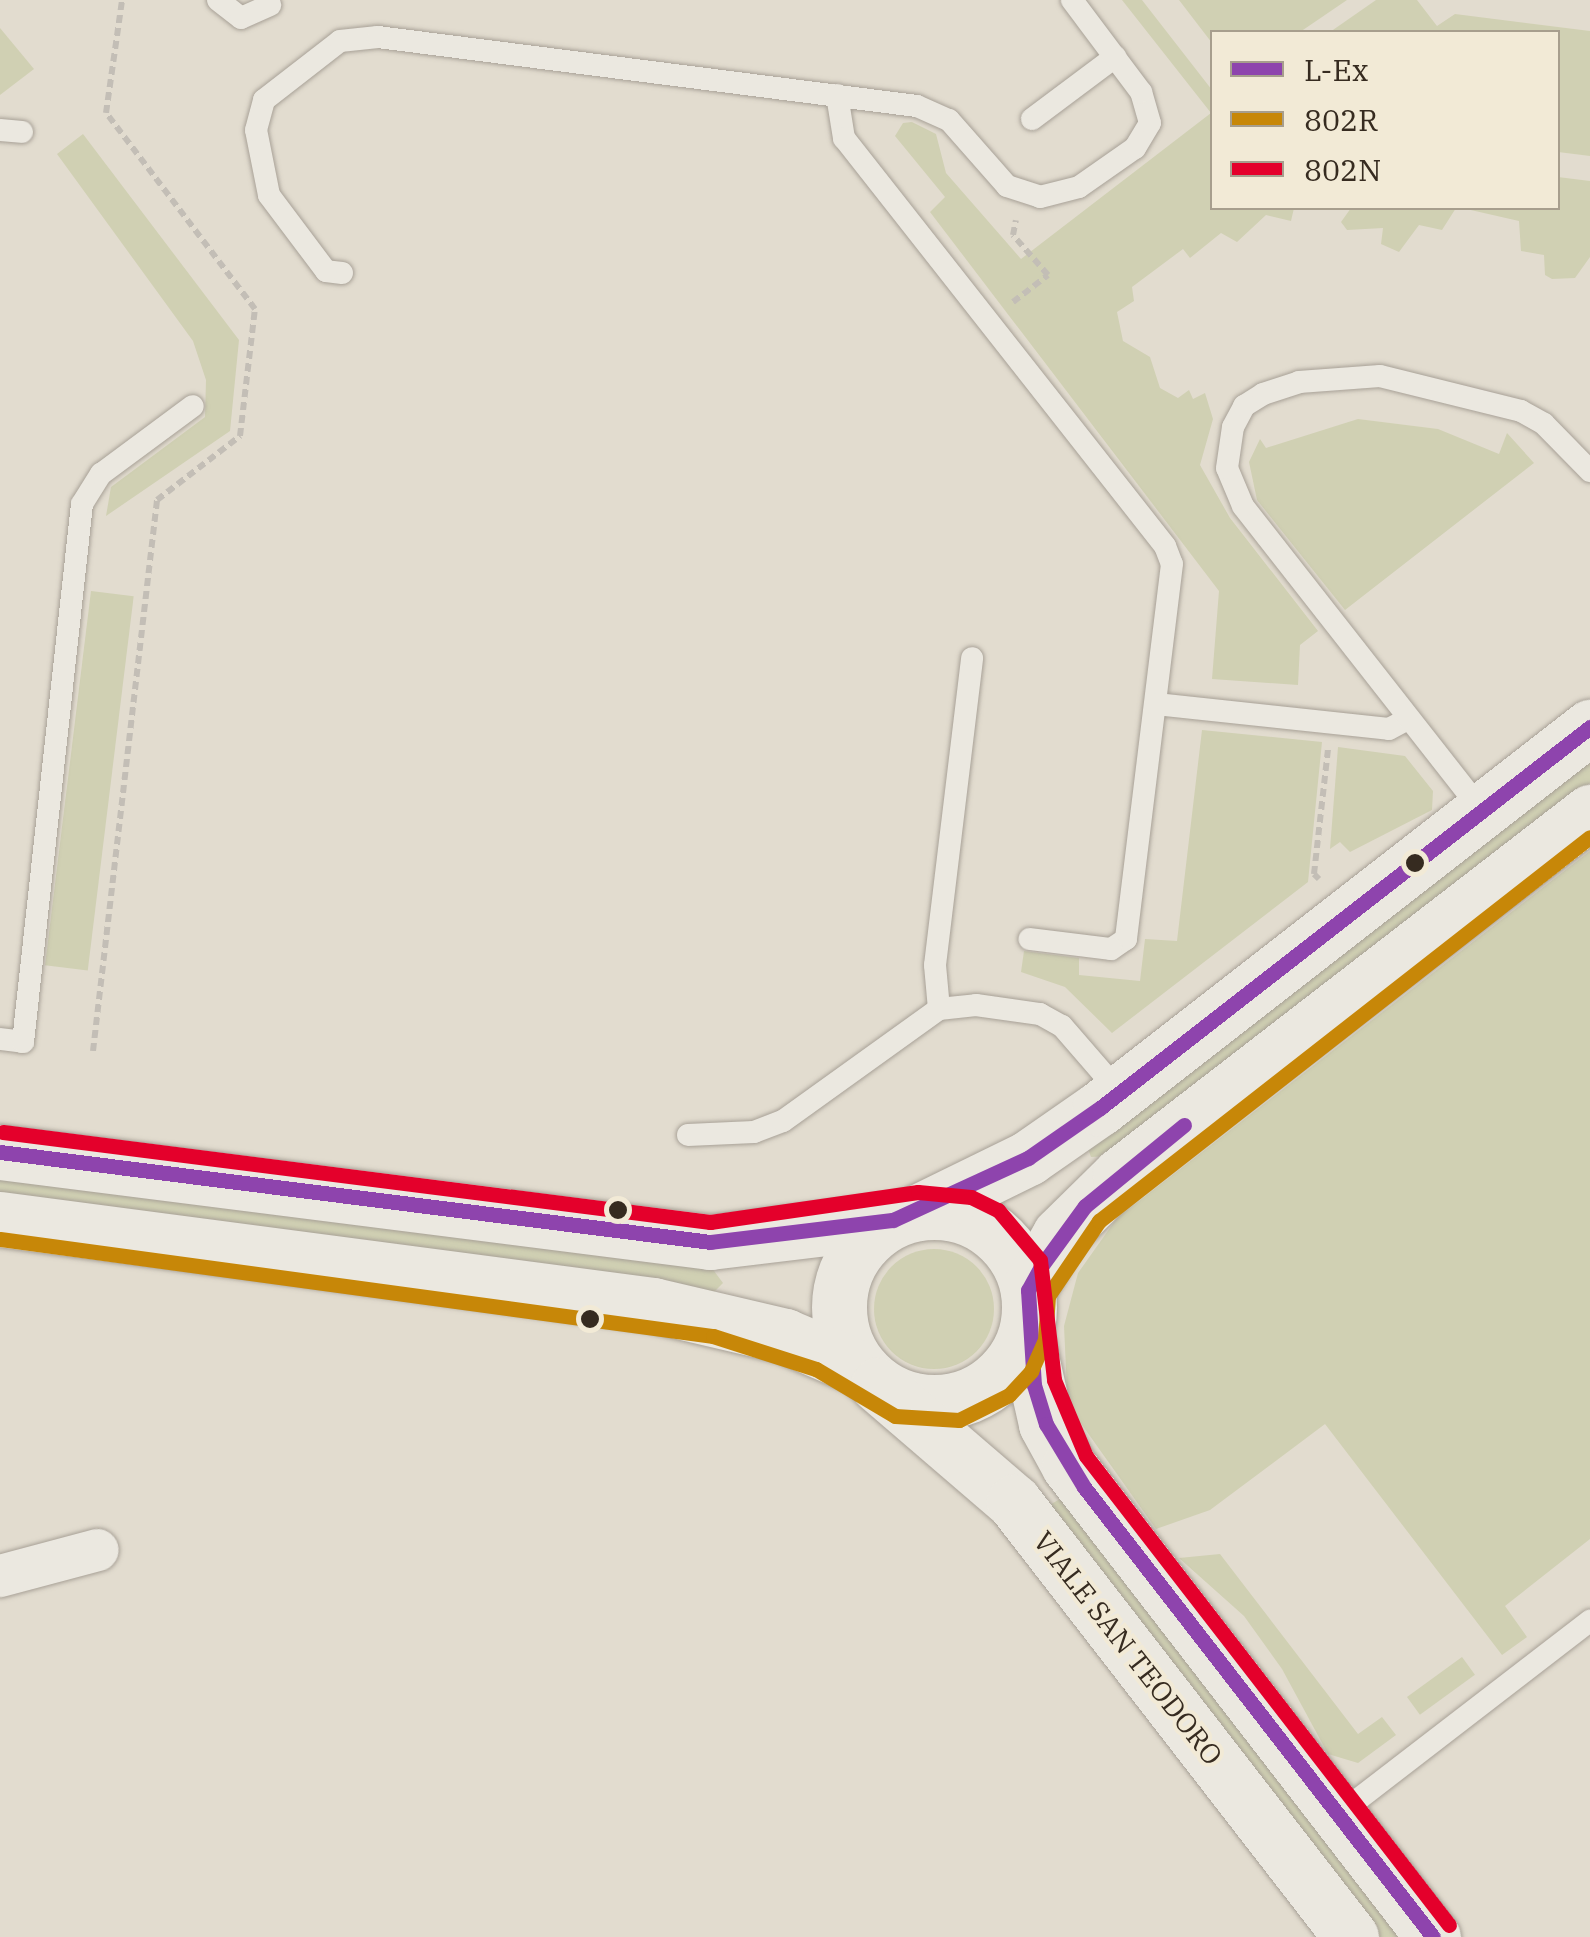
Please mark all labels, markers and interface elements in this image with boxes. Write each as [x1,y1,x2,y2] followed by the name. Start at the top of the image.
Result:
[1210,30,1560,210] legend
[1304,50,1368,89] text: L-Ex
[1304,100,1378,139] text: 802R
[1304,150,1381,189] text: 802N
[1405,853,1425,873] unlabelled marker
[608,1200,628,1220] unlabelled marker
[580,1309,600,1329] unlabelled marker
[1026,1525,1230,1771] street label: VIALE SAN TEODORO

